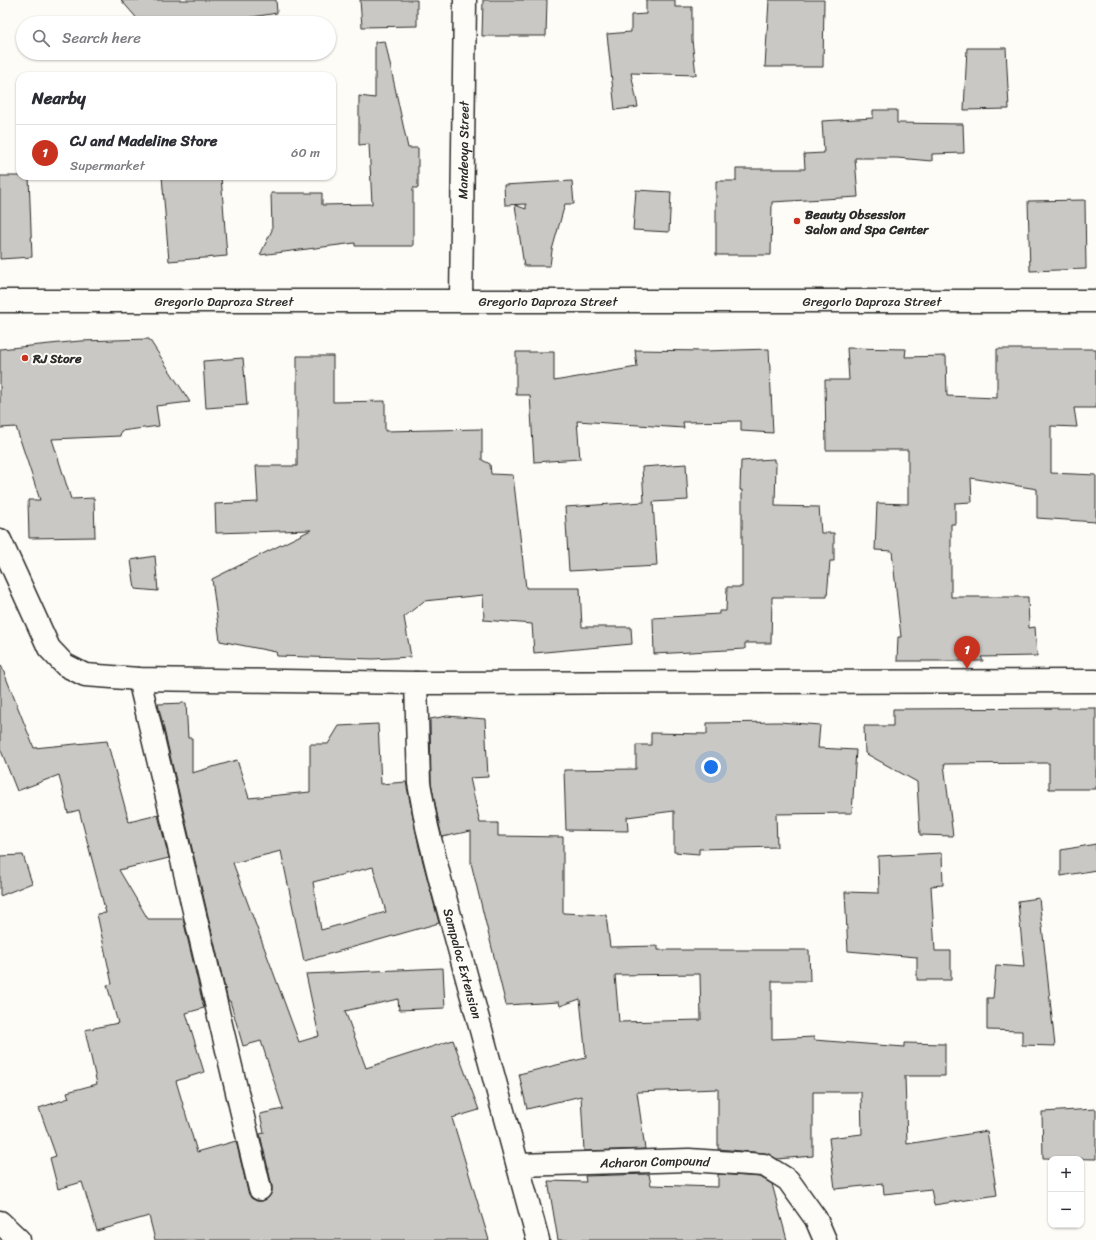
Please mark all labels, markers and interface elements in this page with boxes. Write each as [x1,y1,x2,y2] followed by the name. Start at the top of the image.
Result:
[16,16,336,60] search box
[62,25,141,51] text: Search here
[30,27,52,49] icon: search
[32,83,86,113] text: Nearby
[451,100,475,199] street label: Mandeoya Street
[70,128,217,154] text: CJ and Madeline Store
[42,141,48,164] text: 1
[291,141,320,164] text: 60 m
[70,154,145,177] text: Supermarket
[804,203,930,241] place label: Beauty Obsession Salon and Spa Center
[792,216,802,226] marker: Beauty Obsession Salon and Spa Center
[155,290,294,313] street label: Gregorio Daproza Street
[479,290,618,313] street label: Gregorio Daproza Street
[803,290,942,313] street label: Gregorio Daproza Street
[32,347,82,370] place label: RJ Store
[20,353,30,363] marker: RJ Store
[954,636,980,669] pin: 1
[701,757,721,777] your location
[437,906,489,1022] street label: Sampaloc Extension
[599,1148,712,1174] street label: Acharon Compound
[1048,1156,1084,1228] map controls
[1048,1156,1084,1192] button: +
[1048,1192,1084,1228] button: −

